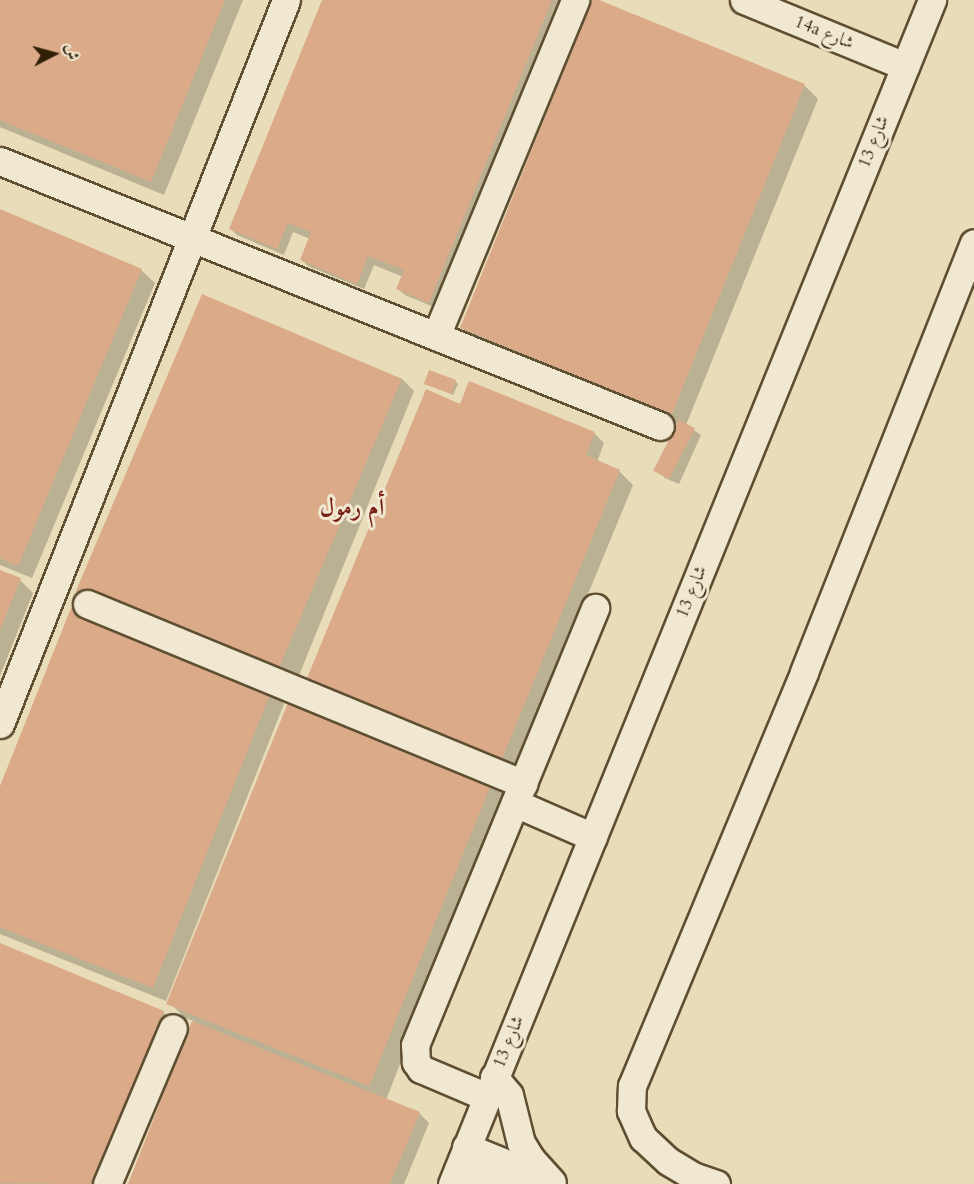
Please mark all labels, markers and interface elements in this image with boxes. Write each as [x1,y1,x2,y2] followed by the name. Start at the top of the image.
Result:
[791,11,857,55] street label: 14a شارع
[24,24,84,84] north arrow
[60,43,84,61] text: ش
[854,113,894,171] street label: شارع 13
[320,494,384,522] district label: أم رمول
[672,563,712,621] street label: شارع 13
[489,1013,529,1071] street label: شارع 13

